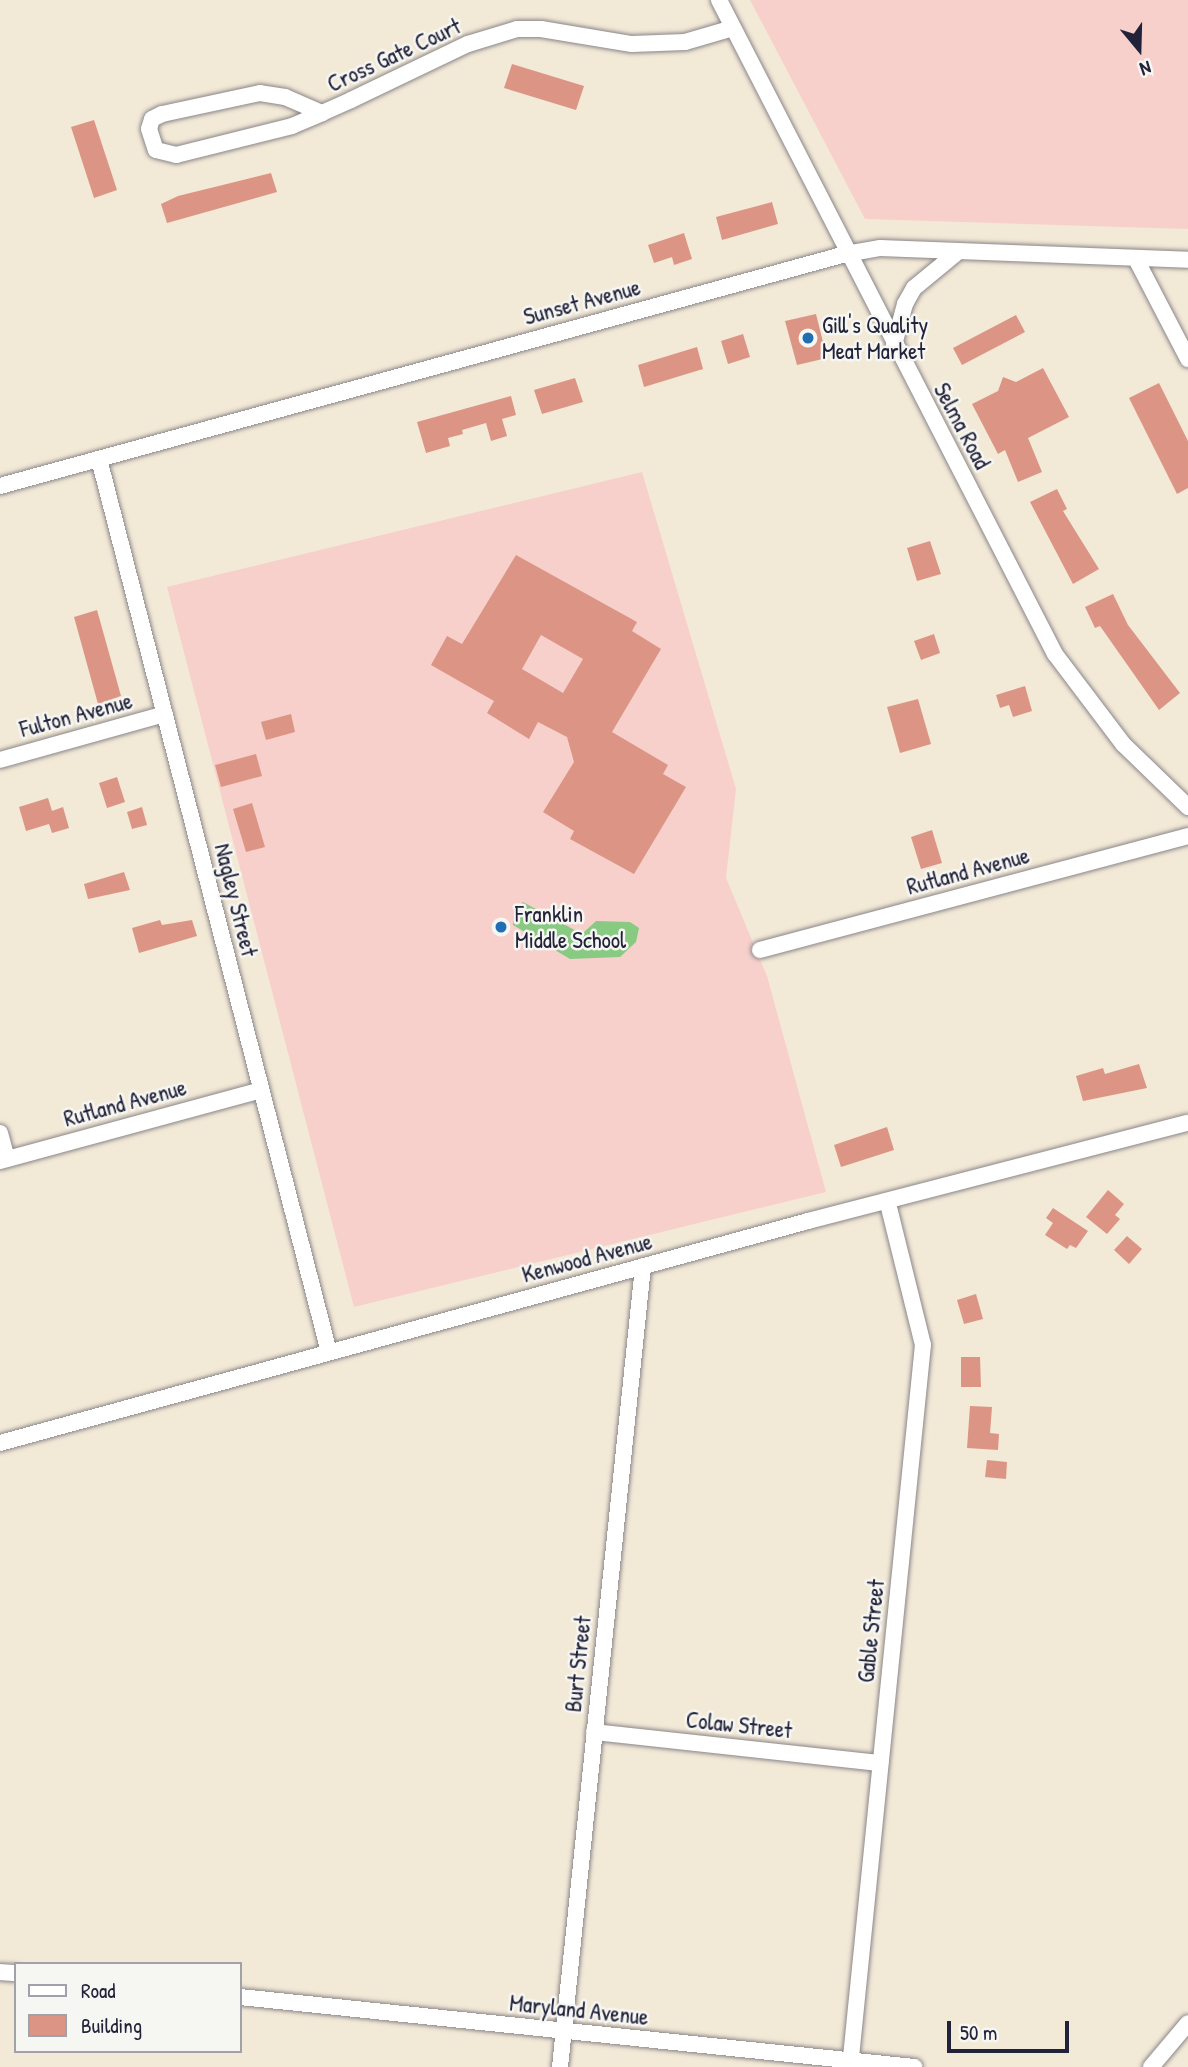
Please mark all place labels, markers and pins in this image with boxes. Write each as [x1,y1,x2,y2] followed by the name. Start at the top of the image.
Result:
[822,311,928,365] place label: Gill's Quality Meat Market
[800,330,816,346] marker: Gill's Quality Meat Market
[515,900,626,954] place label: Franklin Middle School
[493,919,509,935] marker: Franklin Middle School

